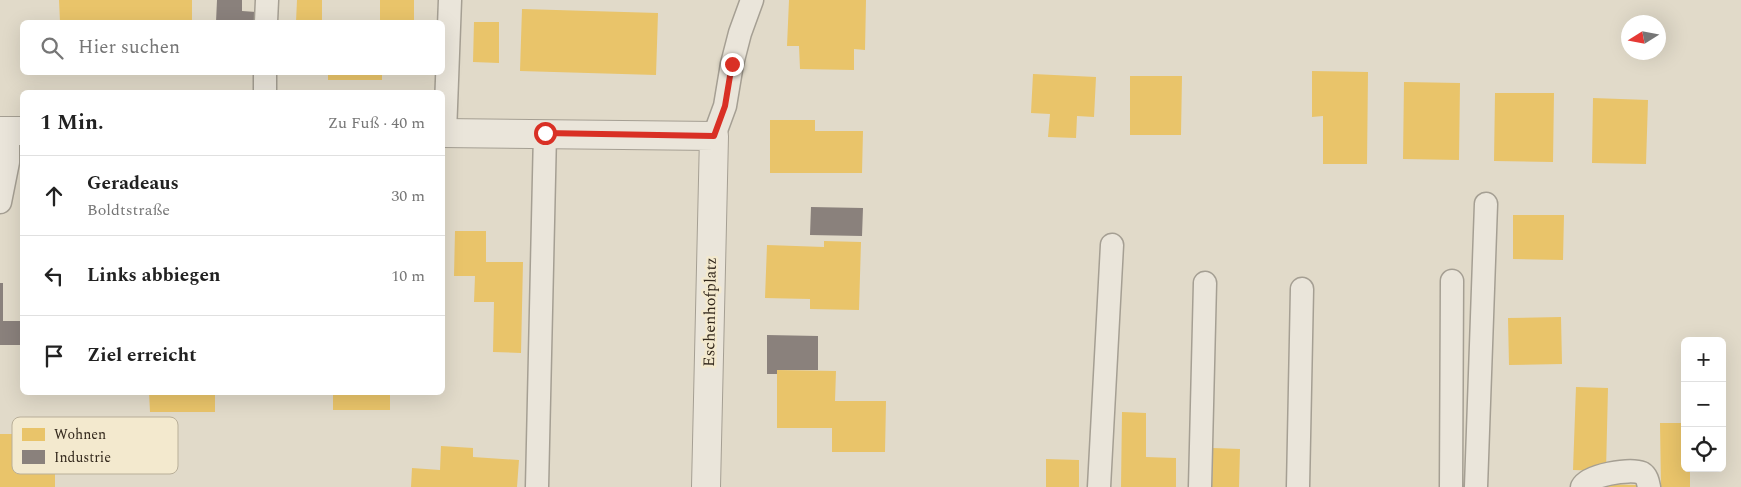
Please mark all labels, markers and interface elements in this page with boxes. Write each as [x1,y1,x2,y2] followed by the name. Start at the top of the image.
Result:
[1621,15,1666,60] north arrow
[20,20,445,75] search box
[78,33,180,62] text: Hier suchen
[38,34,66,62] icon: search
[721,53,744,76] route end
[40,107,104,139] text: 1 Min.
[328,111,425,135] text: Zu Fuß · 40 m
[534,122,557,145] route start
[87,169,179,198] text: Geradeaus
[40,182,68,210] icon: ahead
[391,184,425,208] text: 30 m
[87,198,170,222] text: Boldtstraße
[697,257,723,367] street label: Eschenhofplatz
[87,261,221,290] text: Links abbiegen
[40,262,68,290] icon: left
[391,264,425,288] text: 10 m
[1681,337,1726,472] map controls
[1681,337,1726,382] button: +
[87,341,197,370] text: Ziel erreicht
[40,342,68,370] icon: arrive
[1681,382,1726,427] button: −
[12,417,178,474] legend
[54,424,106,445] text: Wohnen
[1681,427,1726,472] button: locate
[54,447,111,468] text: Industrie

